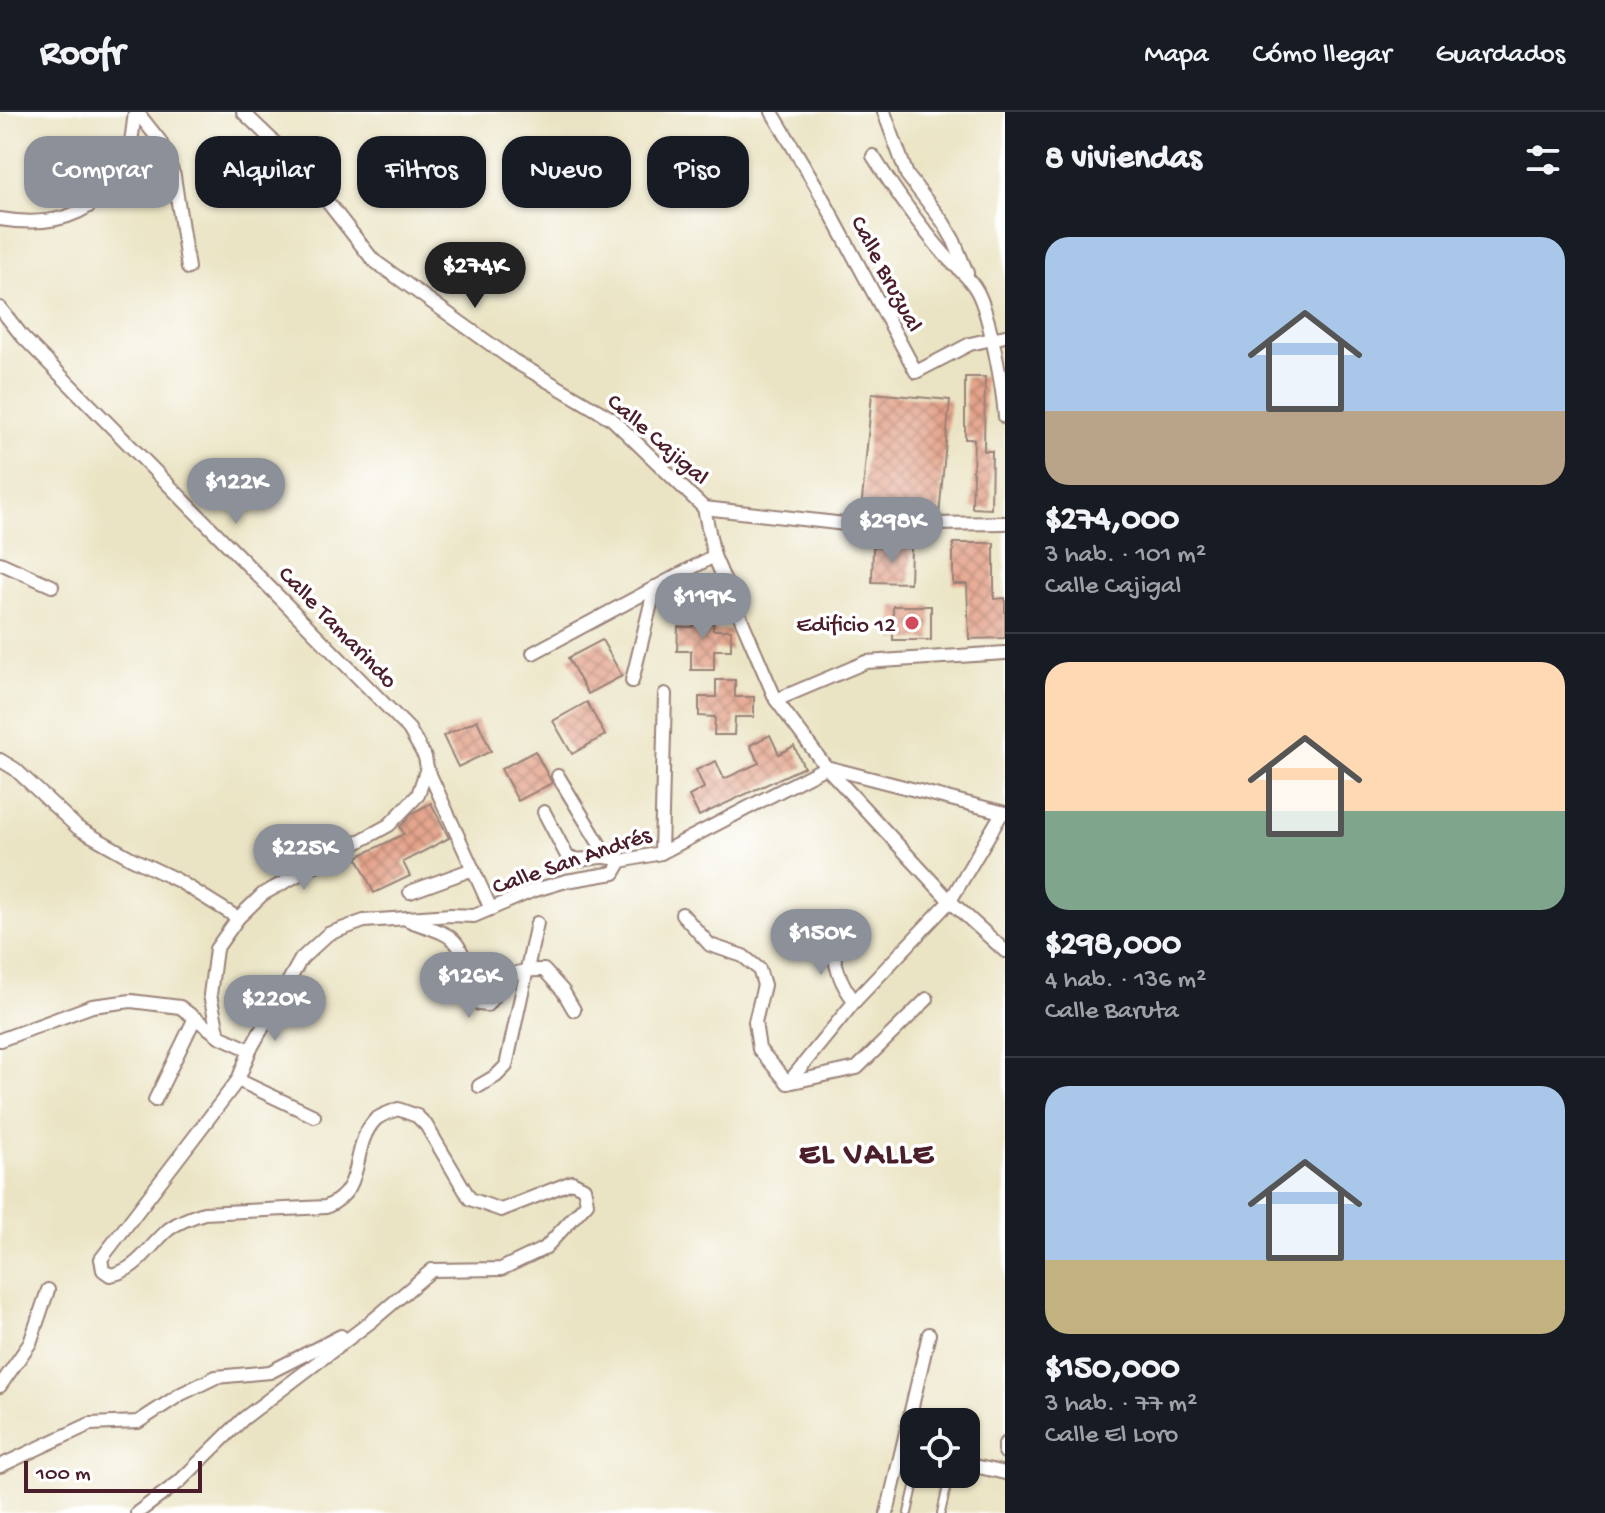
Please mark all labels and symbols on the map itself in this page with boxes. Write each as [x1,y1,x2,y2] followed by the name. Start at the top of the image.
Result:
[842,212,928,338] street label: Calle Bruzual
[419,242,531,310] pin: $274K
[600,388,714,493] street label: Calle Cajigal
[180,458,292,526] pin: $122K
[836,497,948,565] pin: $298K
[271,561,402,696] street label: Calle Tamarindo
[647,573,759,641] pin: $119K
[796,612,896,641] place label: Edificio 12
[903,614,921,632] marker: Edificio 12
[489,821,656,903] street label: Calle San Andrés
[248,824,360,892] pin: $225K
[765,909,877,977] pin: $150K
[413,952,525,1020] pin: $126K
[219,975,331,1043] pin: $220K
[799,1137,935,1175] district label: EL VALLE
[24,1457,202,1493] scale bar

